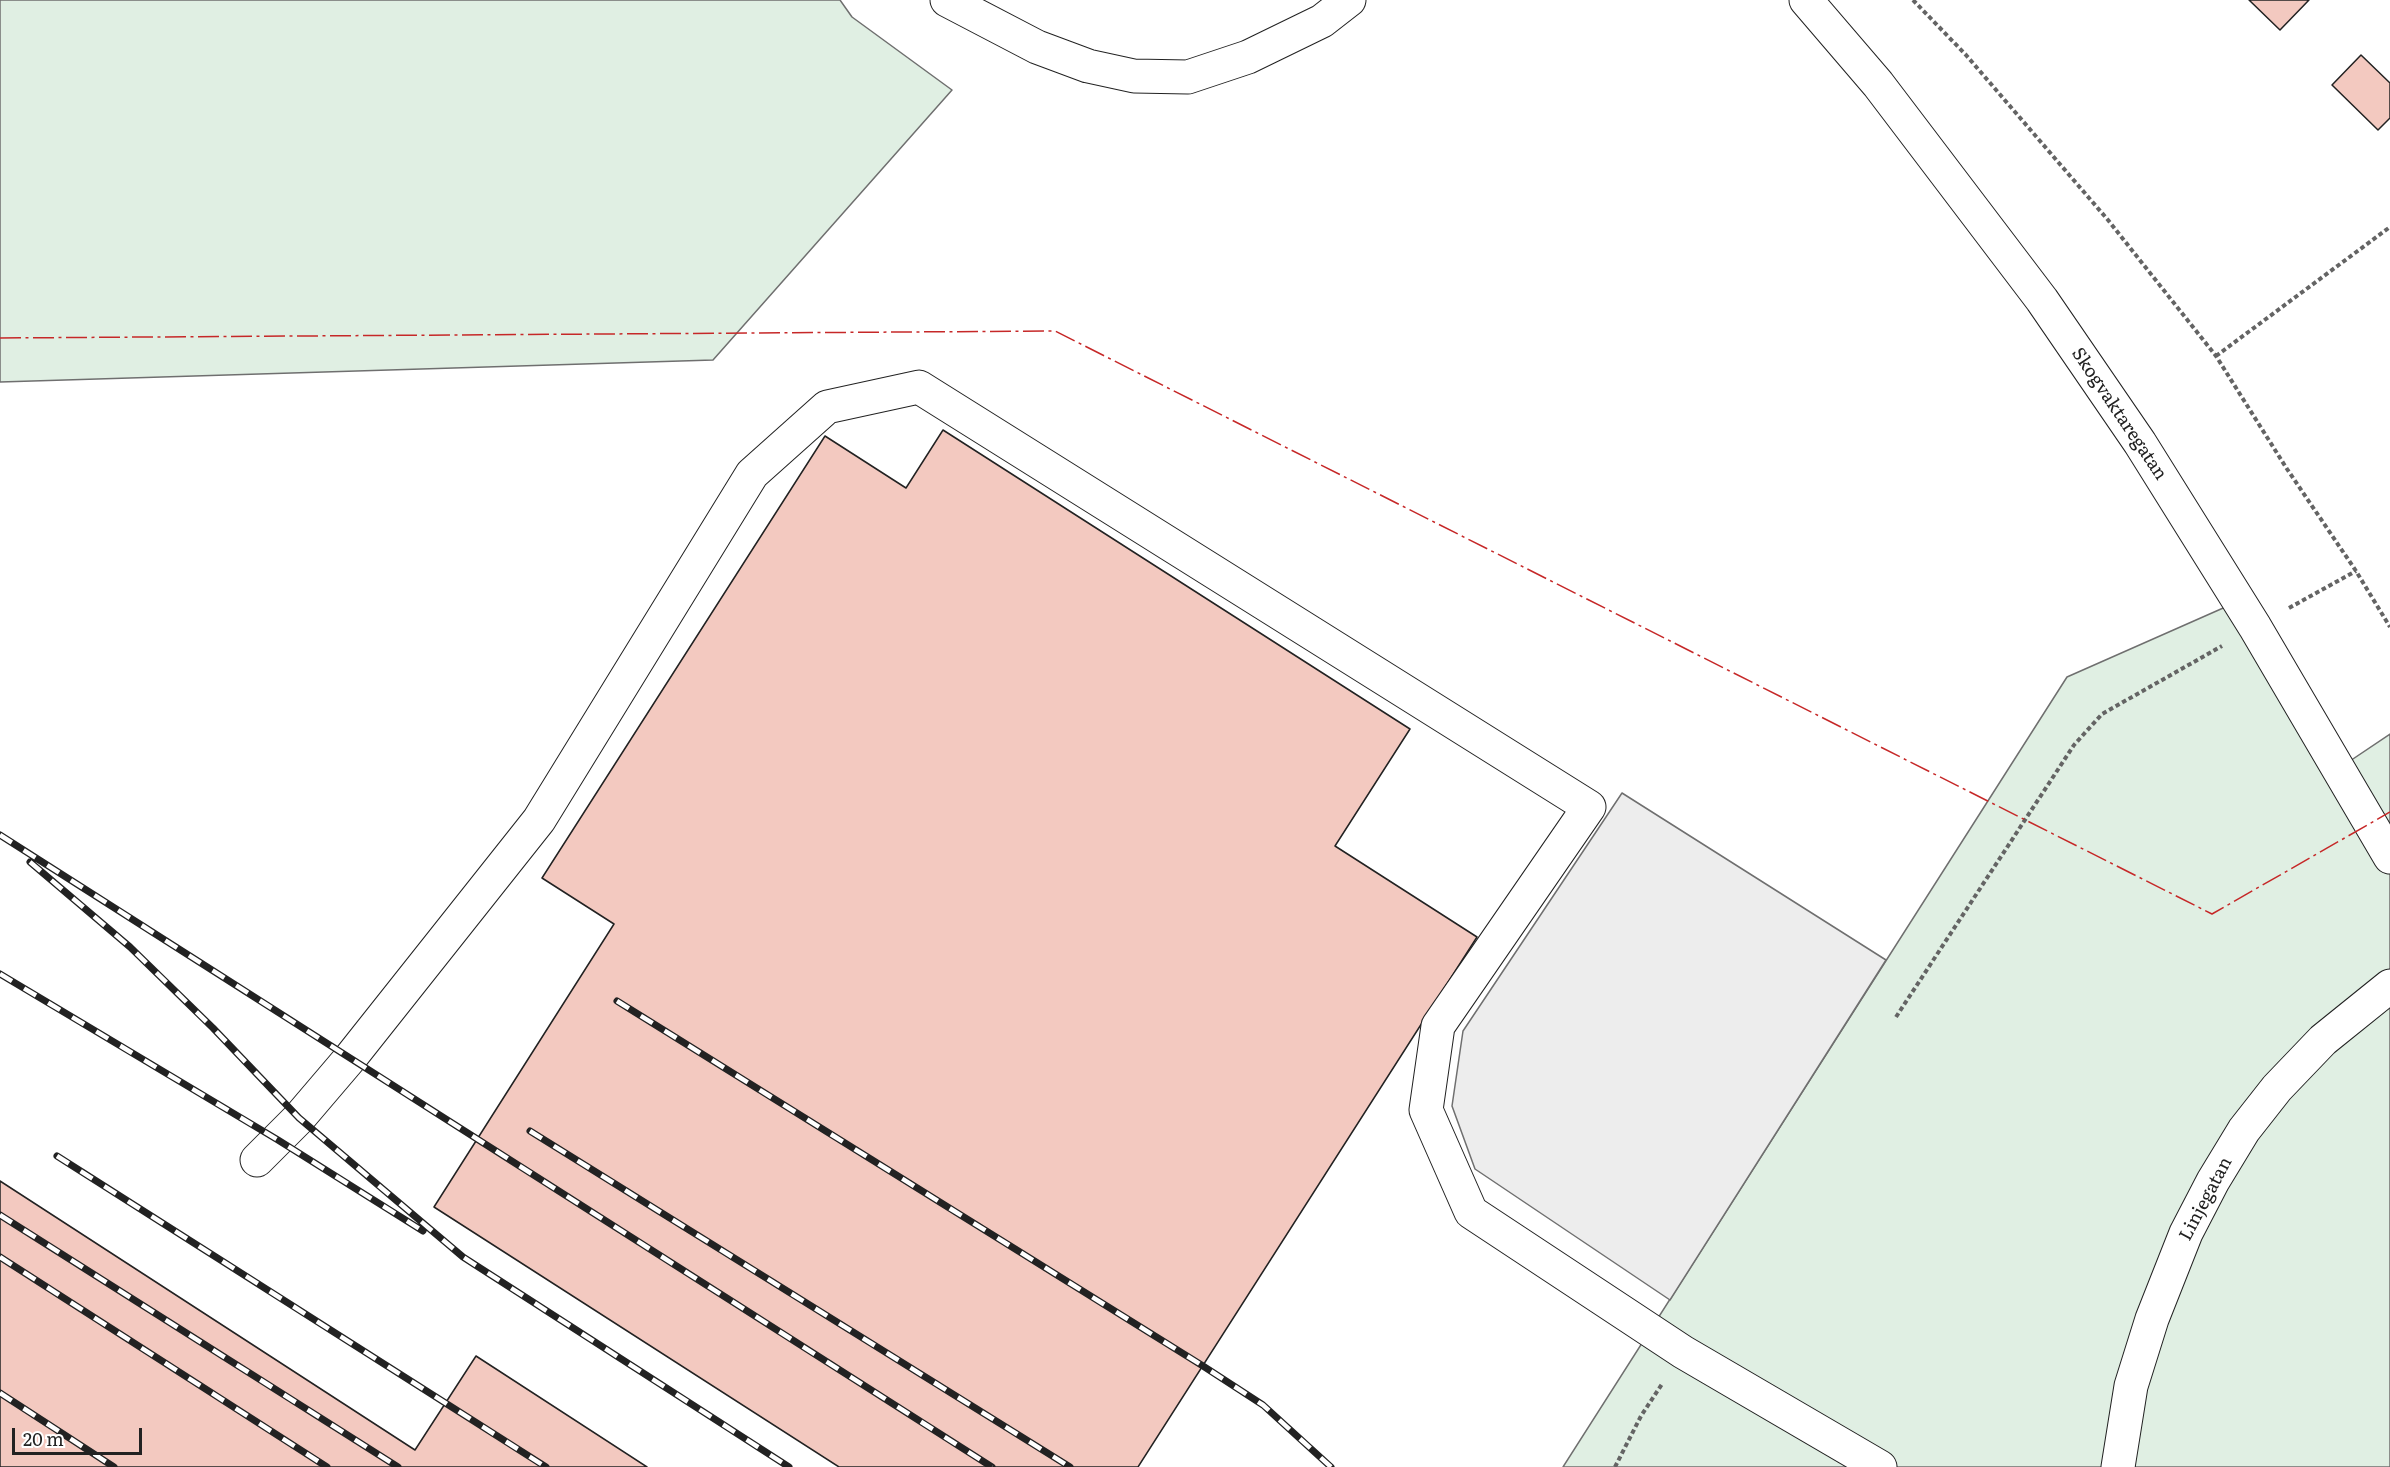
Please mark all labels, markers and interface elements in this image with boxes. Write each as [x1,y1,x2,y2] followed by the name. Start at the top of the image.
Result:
[2067,344,2171,484] street label: Skogvaktaregatan
[2175,1154,2237,1244] street label: Linjegatan
[15,1416,146,1454] scale bar
[23,1425,64,1452] text: 20 m

